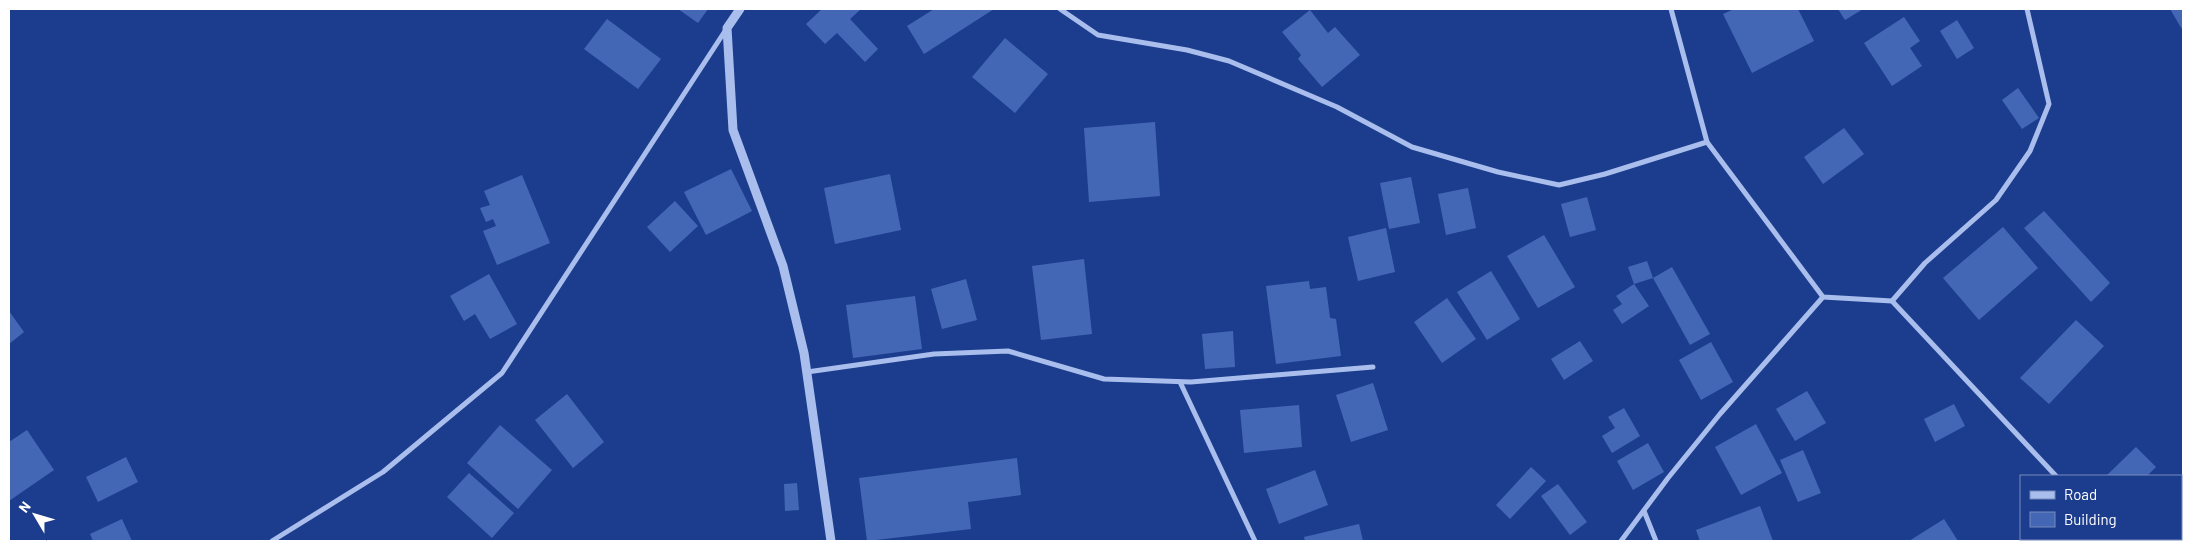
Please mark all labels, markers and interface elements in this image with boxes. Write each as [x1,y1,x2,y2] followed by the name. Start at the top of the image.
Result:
[2020,475,2182,540] legend
[2064,485,2097,503] text: Road
[10,490,60,540] north arrow
[15,498,34,516] text: N
[2064,510,2117,528] text: Building

